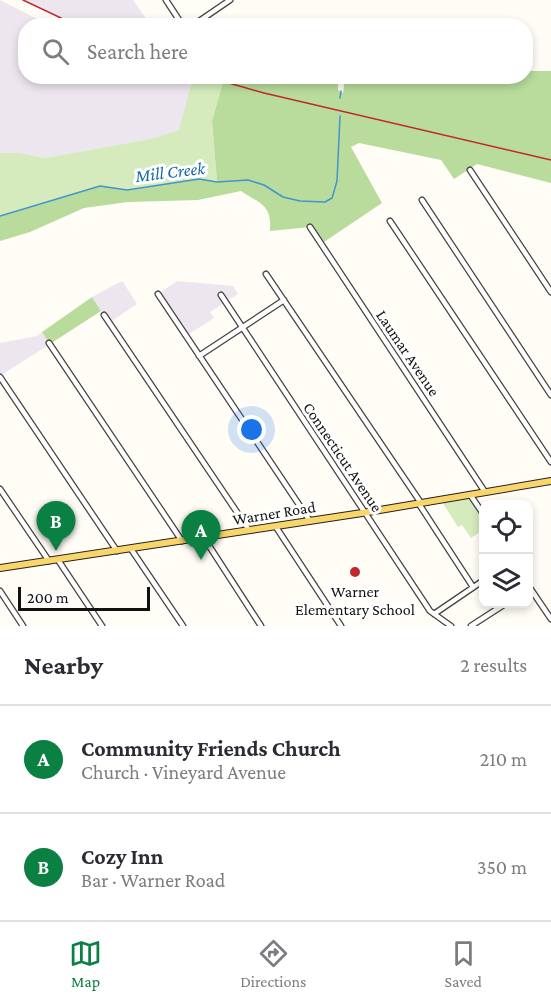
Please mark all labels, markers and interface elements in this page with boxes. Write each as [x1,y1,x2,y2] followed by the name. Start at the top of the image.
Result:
[18,18,533,84] search box
[39,35,72,68] icon: search
[87,39,188,64] text: Search here
[133,158,207,186] water label: Mill Creek
[373,307,443,399] street label: Laumar Avenue
[300,399,386,515] street label: Connecticut Avenue
[237,415,266,444] your location
[231,498,317,528] street label: Warner Road
[479,500,533,608] map controls
[479,500,533,554] button: locate
[36,502,76,551] pin: B
[182,510,220,560] pin: A
[479,554,533,608] button: layers
[348,565,362,579] marker: Warner Elementary School
[295,583,415,619] place label: Warner Elementary School
[18,584,150,612] scale bar
[27,589,69,606] text: 200 m
[24,651,103,680] text: Nearby
[460,654,527,676] text: 2 results
[81,736,341,761] text: Community Friends Church
[38,748,49,770] text: A
[480,748,527,770] text: 210 m
[81,761,286,783] text: Church · Vineyard Avenue
[81,844,163,869] text: Cozy Inn
[38,856,49,878] text: B
[477,856,527,878] text: 350 m
[81,869,225,891] text: Bar · Warner Road
[69,937,102,990] tab: Map
[240,937,306,990] tab: Directions
[444,937,482,990] tab: Saved

